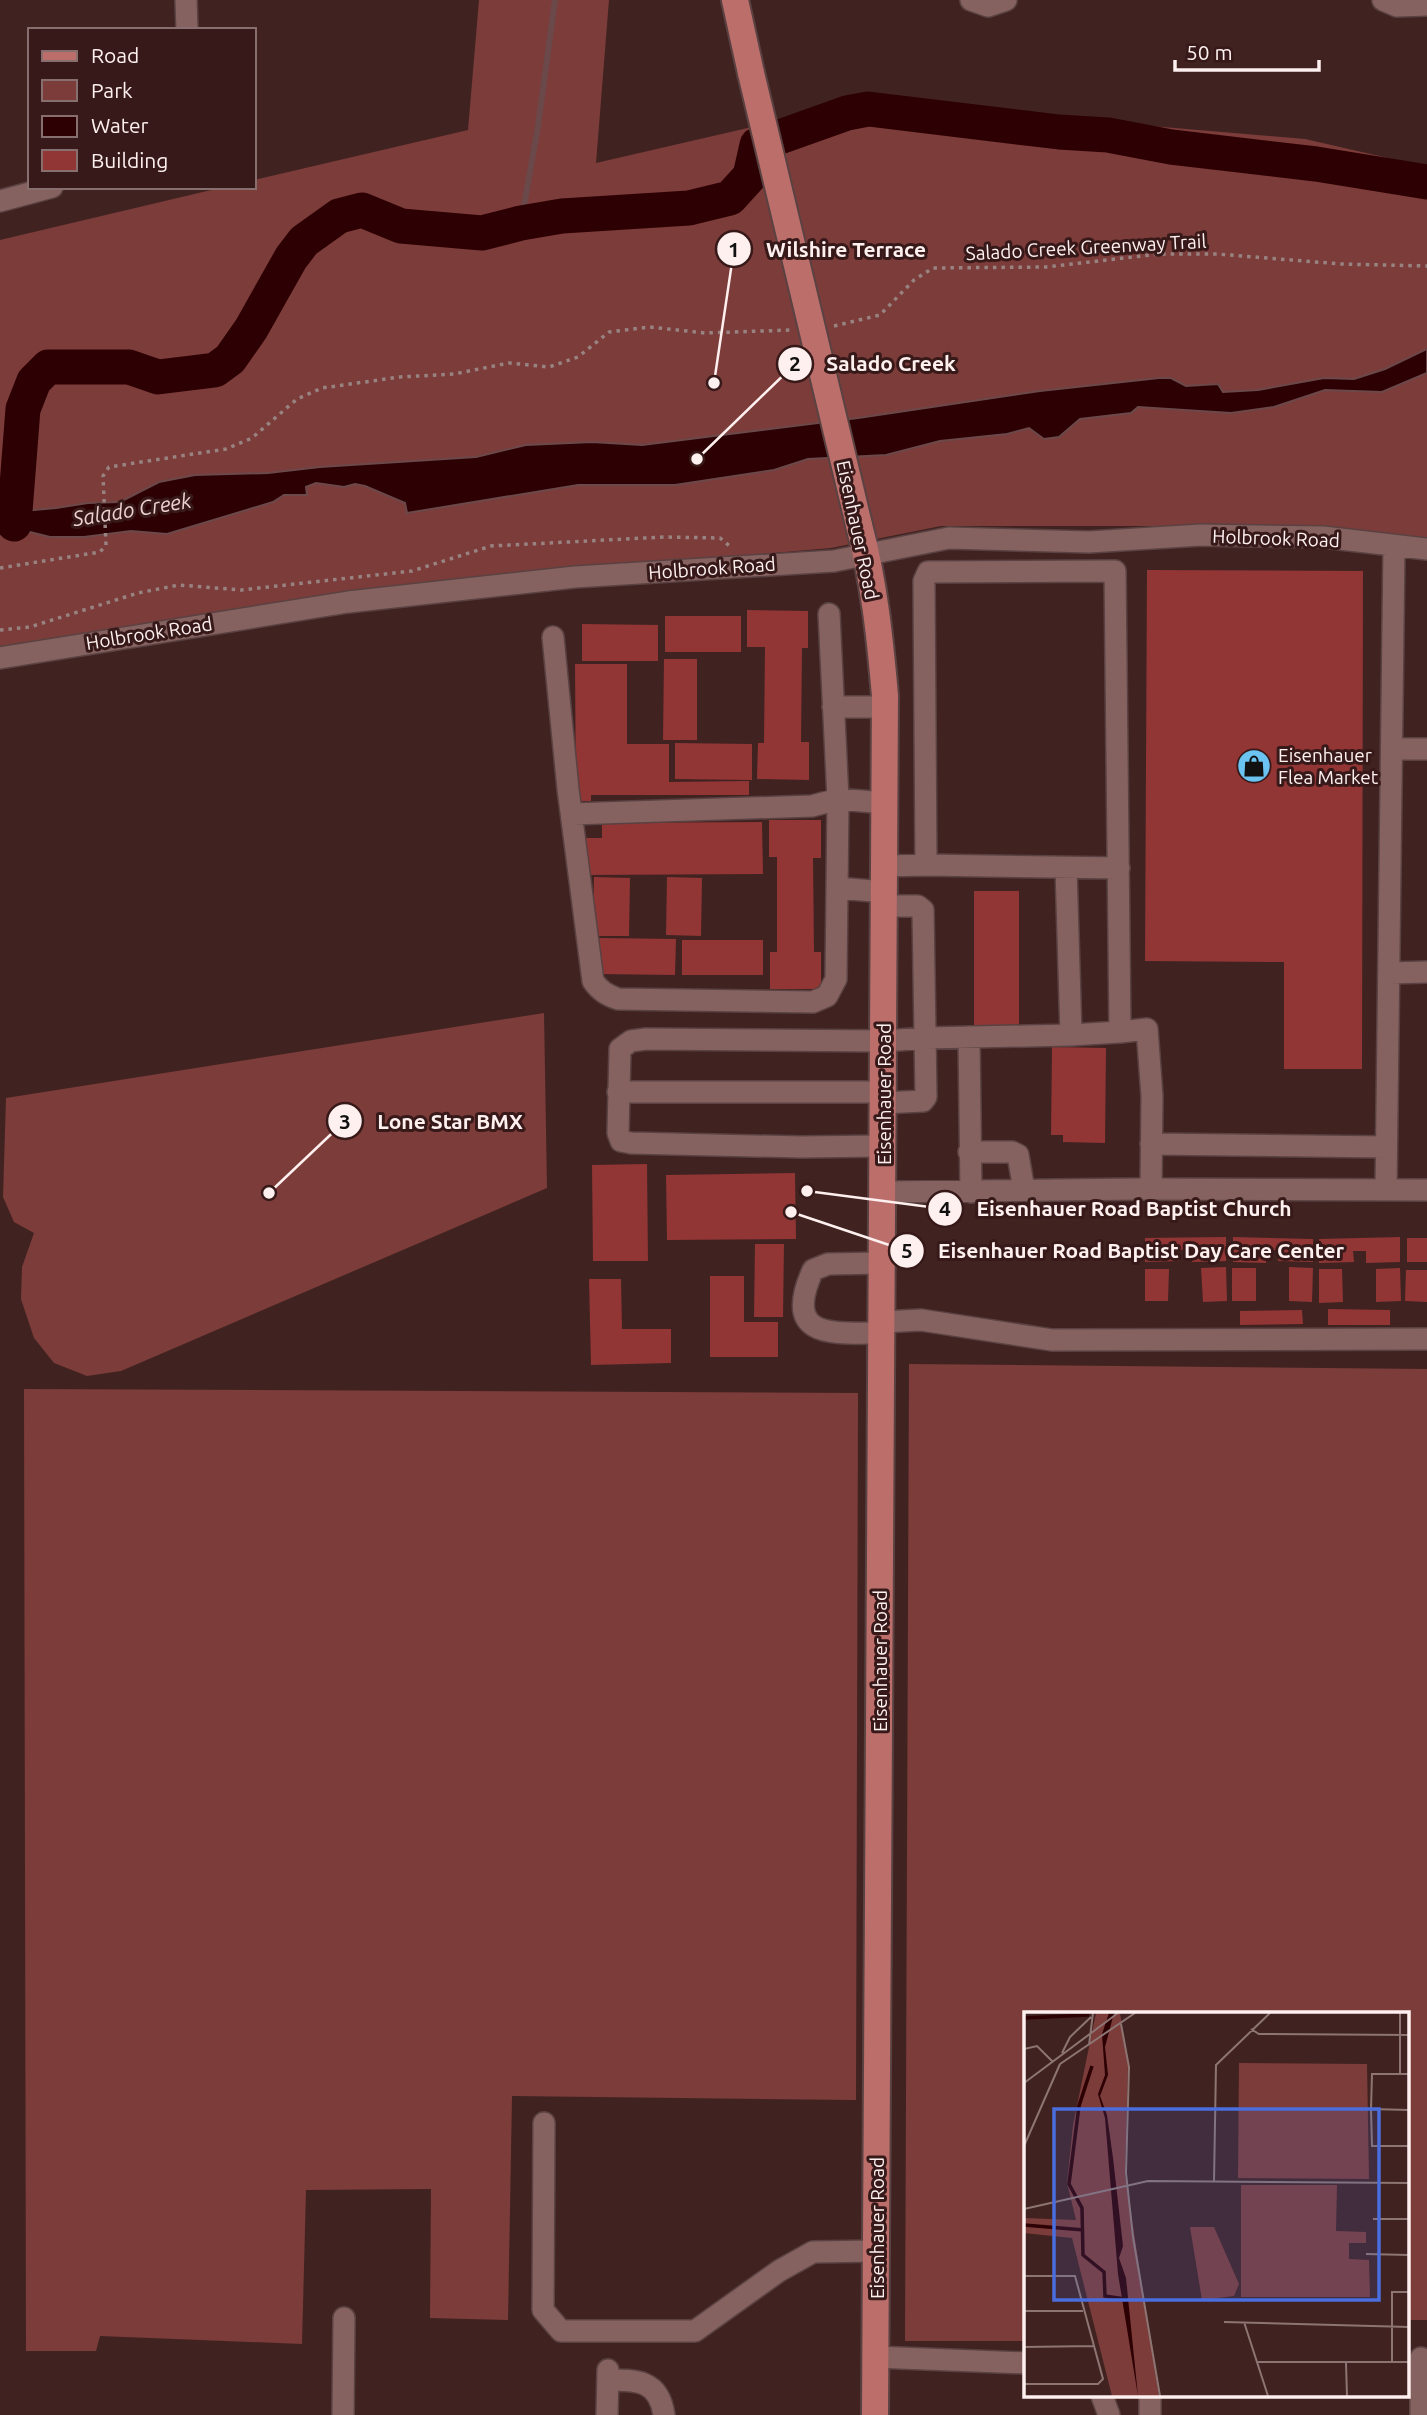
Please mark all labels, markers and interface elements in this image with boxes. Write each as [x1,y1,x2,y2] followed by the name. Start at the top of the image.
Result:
[28,28,256,189] legend
[1175,28,1318,72] scale bar
[1186,40,1233,64] text: 50 m
[91,43,139,67] text: Road
[91,78,133,102] text: Park
[91,113,149,137] text: Water
[91,148,168,172] text: Building
[717,228,940,270] callout: Wilshire Terrace
[965,230,1207,264] street label: Salado Creek Greenway Trail
[728,237,740,261] text: 1
[766,237,926,261] text: Wilshire Terrace
[777,343,970,385] callout: Salado Creek
[789,351,801,375] text: 2
[826,351,956,375] text: Salado Creek
[832,458,884,602] street label: Eisenhauer Road
[70,488,193,530] water label: Salado Creek
[1212,525,1340,551] street label: Holbrook Road
[648,553,776,583] street label: Holbrook Road
[84,612,214,654] street label: Holbrook Road
[1278,744,1379,788] place label: Eisenhauer Flea Market
[1235,747,1273,785] shop icon: Eisenhauer Flea Market
[873,1023,895,1165] street label: Eisenhauer Road
[328,1100,537,1142] callout: Lone Star BMX
[339,1109,351,1133] text: 3
[377,1109,523,1133] text: Lone Star BMX
[928,1188,1306,1230] callout: Eisenhauer Road Baptist Church
[939,1196,951,1220] text: 4
[976,1196,1292,1220] text: Eisenhauer Road Baptist Church
[889,1230,1359,1272] callout: Eisenhauer Road Baptist Day Care Center
[901,1238,913,1262] text: 5
[938,1238,1344,1262] text: Eisenhauer Road Baptist Day Care Center
[869,1590,891,1732] street label: Eisenhauer Road
[1024,2012,1410,2398] inset map
[866,2157,888,2299] street label: Eisenhauer Road

